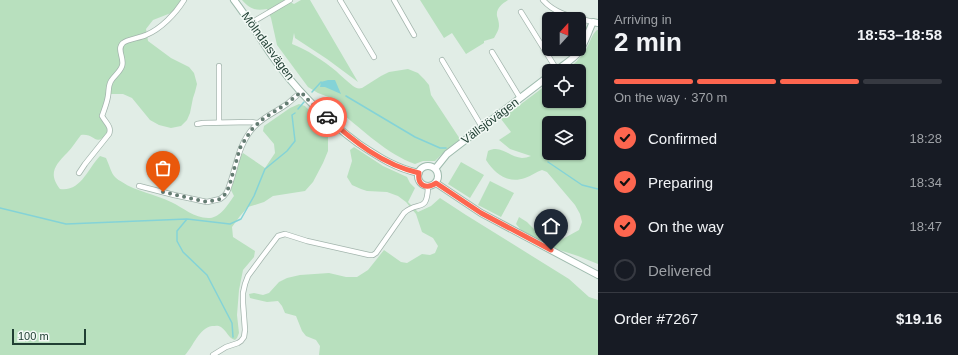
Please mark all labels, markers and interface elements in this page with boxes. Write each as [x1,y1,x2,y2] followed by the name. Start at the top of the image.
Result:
[239,9,297,83] street label: Mölndalsvägen
[542,12,586,56] north arrow
[542,12,586,160] map controls
[614,12,672,27] text: Arriving in
[857,26,942,43] text: 18:53–18:58
[614,27,682,57] text: 2 min
[542,64,586,108] button: locate
[614,90,727,105] text: On the way · 370 m
[459,95,521,147] street label: Vällsjövägen
[307,97,347,137] courier
[316,106,338,128] icon: car
[542,116,586,160] button: layers
[614,127,636,149] icon: check
[648,130,717,147] text: Confirmed
[909,131,942,146] text: 18:28
[146,151,180,192] pin
[152,157,174,179] icon: bag
[614,171,636,193] icon: check
[648,174,713,191] text: Preparing
[909,175,942,190] text: 18:34
[534,209,568,250] pin
[540,215,562,237] icon: home
[614,215,636,237] icon: check
[648,218,724,235] text: On the way
[909,219,942,234] text: 18:47
[648,262,711,279] text: Delivered
[614,310,698,327] text: Order #7267
[896,310,942,327] text: $19.16
[12,327,86,346] scale bar
[18,330,49,342] text: 100 m

